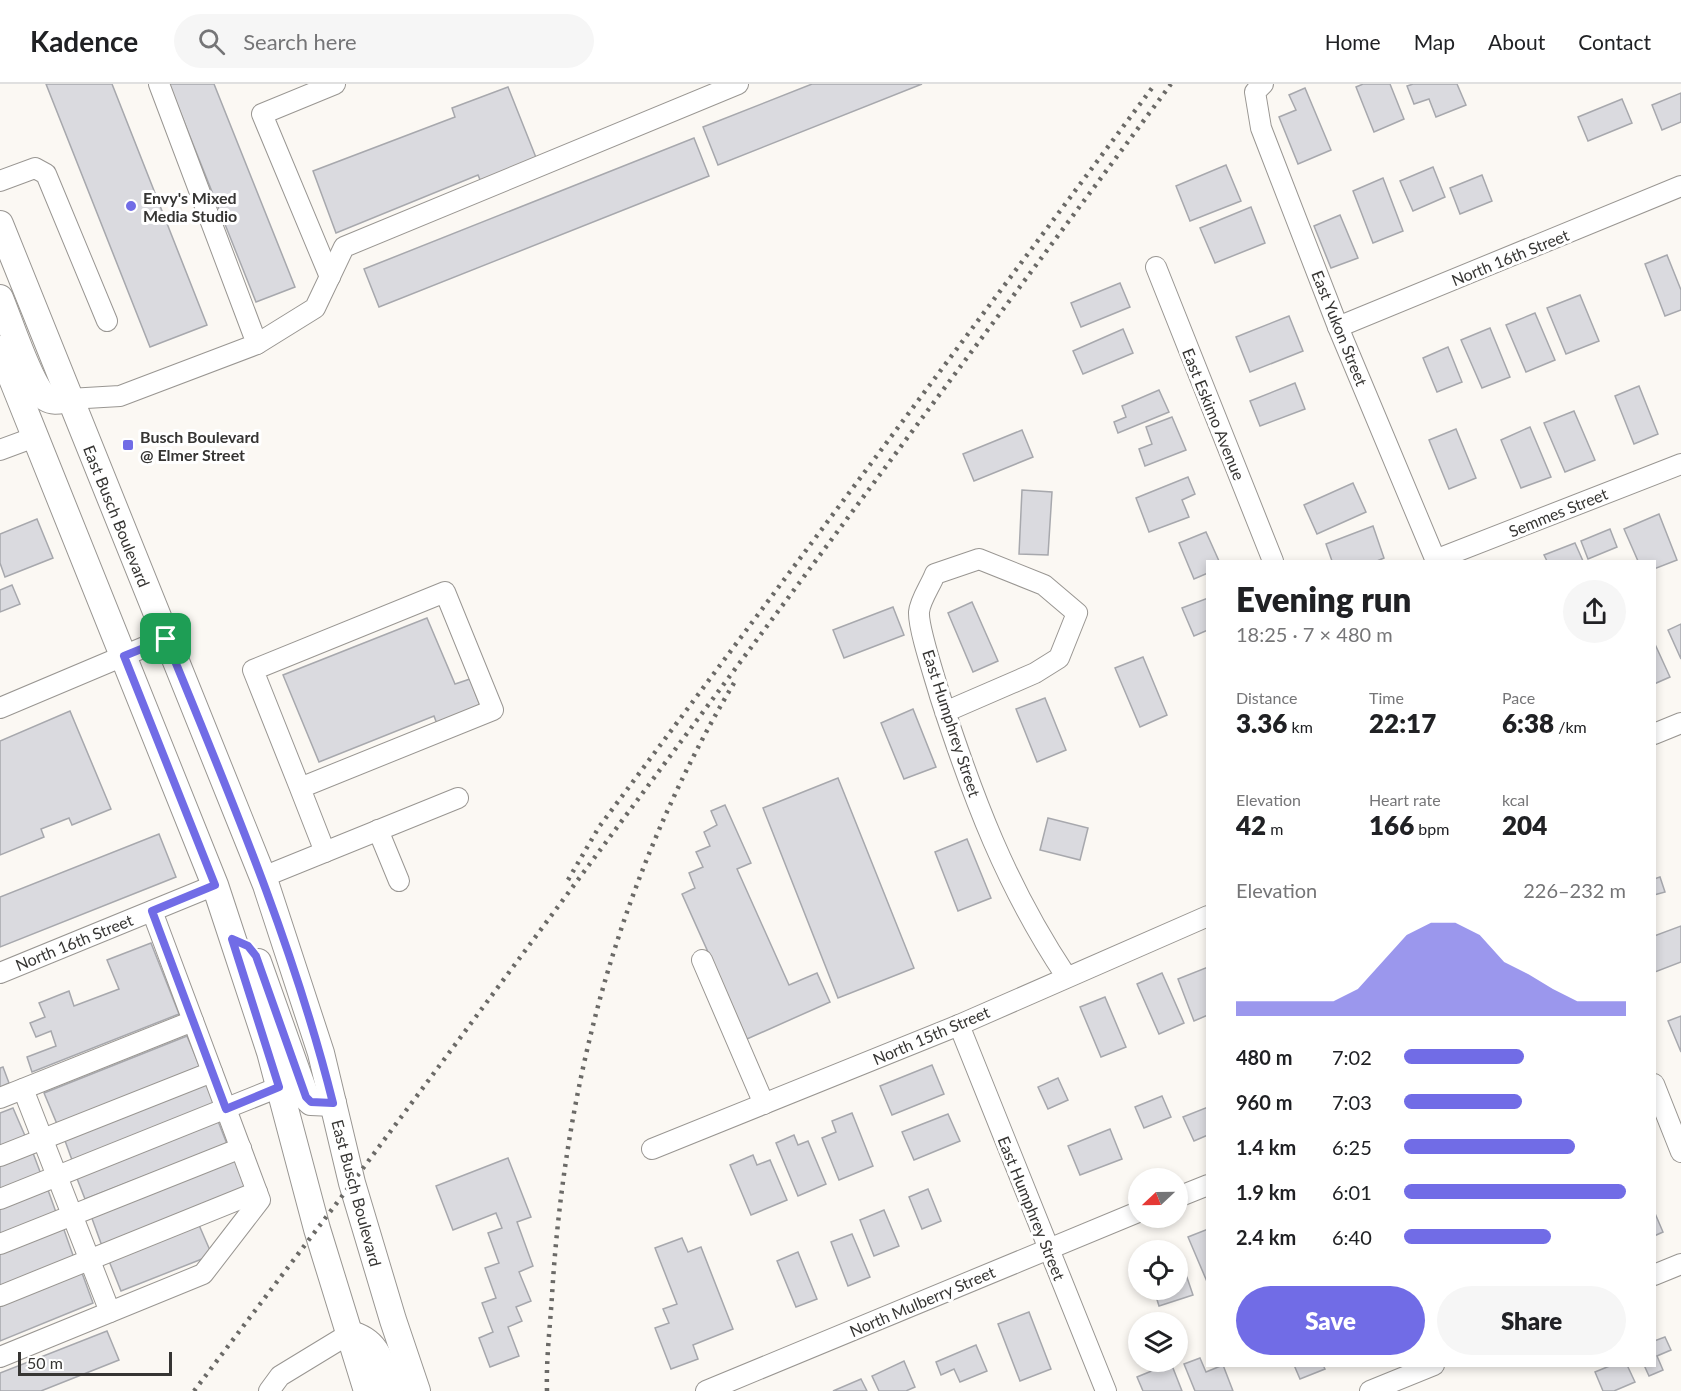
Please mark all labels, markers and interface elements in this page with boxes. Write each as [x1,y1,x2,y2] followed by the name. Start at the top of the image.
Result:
[174,14,594,68] search box
[30,24,138,58] text: Kadence
[195,25,228,58] icon: search
[243,28,357,55] text: Search here
[1325,29,1381,54] text: Home
[1414,29,1455,54] text: Map
[1488,29,1545,54] text: About
[1578,29,1651,54] text: Contact
[143,188,237,225] place label: Envy's Mixed Media Studio
[124,199,138,213] marker: Envy's Mixed Media Studio
[1448,225,1572,289] street label: North 16th Street
[1308,268,1372,389] street label: East Yukon Street
[1179,345,1249,483] street label: East Eskimo Avenue
[140,427,259,464] place label: Busch Boulevard @ Elmer Street
[121,438,135,452] marker: Busch Boulevard @ Elmer Street
[80,442,154,590] street label: East Busch Boulevard
[1506,483,1610,540] street label: Semmes Street
[1236,579,1411,619] text: Evening run
[1563,580,1626,643] button: share
[140,613,191,664] pin
[149,622,182,655] icon: arrive
[1236,622,1393,646] text: 18:25 · 7 × 480 m
[919,647,985,799] street label: East Humphrey Street
[1236,688,1297,707] text: Distance
[1369,688,1404,707] text: Time
[1502,688,1535,707] text: Pace
[1236,707,1287,739] text: 3.36
[1369,707,1436,739] text: 22:17
[1502,707,1554,739] text: 6:38
[1287,717,1313,736] text: km
[1554,717,1587,736] text: /km
[1236,790,1301,809] text: Elevation
[1369,790,1441,809] text: Heart rate
[1502,790,1529,809] text: kcal
[1236,809,1266,841] text: 42
[1369,809,1414,841] text: 166
[1502,809,1547,841] text: 204
[1266,819,1283,838] text: m
[1414,819,1449,838] text: bpm
[1236,878,1317,902] text: Elevation
[1523,878,1626,902] text: 226–232 m
[12,910,136,974] street label: North 16th Street
[870,1002,993,1068] street label: North 15th Street
[1236,1045,1292,1069] text: 480 m
[1332,1045,1372,1069] text: 7:02
[1236,1090,1292,1114] text: 960 m
[1332,1090,1372,1114] text: 7:03
[328,1117,386,1269] street label: East Busch Boulevard
[994,1133,1070,1283] street label: East Humphrey Street
[1236,1135,1296,1159] text: 1.4 km
[1332,1135,1372,1159] text: 6:25
[1128,1168,1188,1228] north arrow
[1128,1168,1188,1372] map controls
[1236,1180,1296,1204] text: 1.9 km
[1332,1180,1372,1204] text: 6:01
[1236,1225,1296,1249] text: 2.4 km
[1332,1225,1372,1249] text: 6:40
[1128,1240,1188,1300] button: locate
[846,1262,998,1340] street label: North Mulberry Street
[1236,1286,1425,1355] button: Save
[1437,1286,1626,1355] button: Share
[1128,1312,1188,1372] button: layers
[18,1349,172,1376] scale bar
[27,1353,63,1372] text: 50 m

